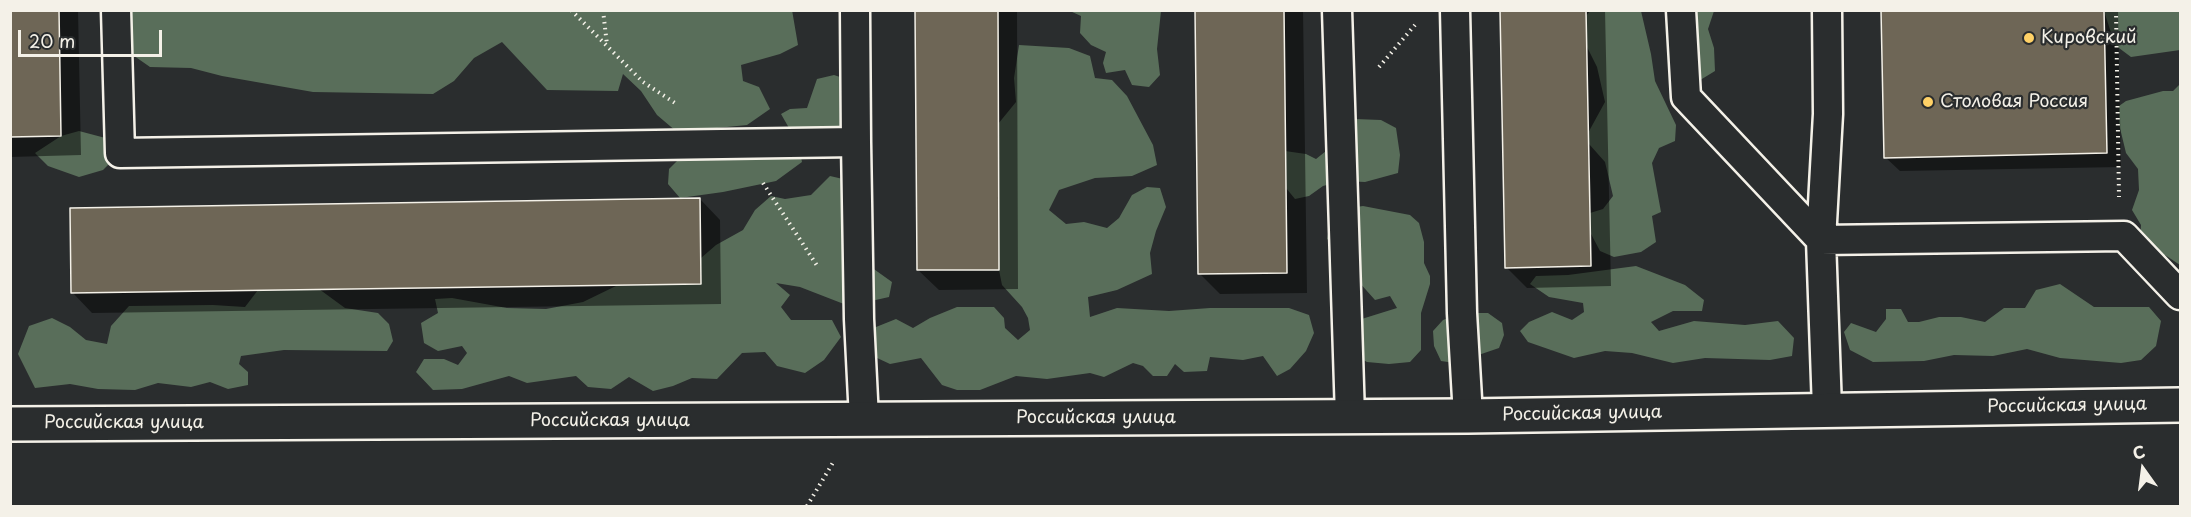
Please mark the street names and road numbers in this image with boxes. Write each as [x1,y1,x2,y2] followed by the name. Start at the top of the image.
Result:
[1987,394,2147,418] street label: Российская улица
[1502,402,1662,426] street label: Российская улица
[1016,407,1176,429] street label: Российская улица
[530,410,690,432] street label: Российская улица
[44,412,204,434] street label: Российская улица

